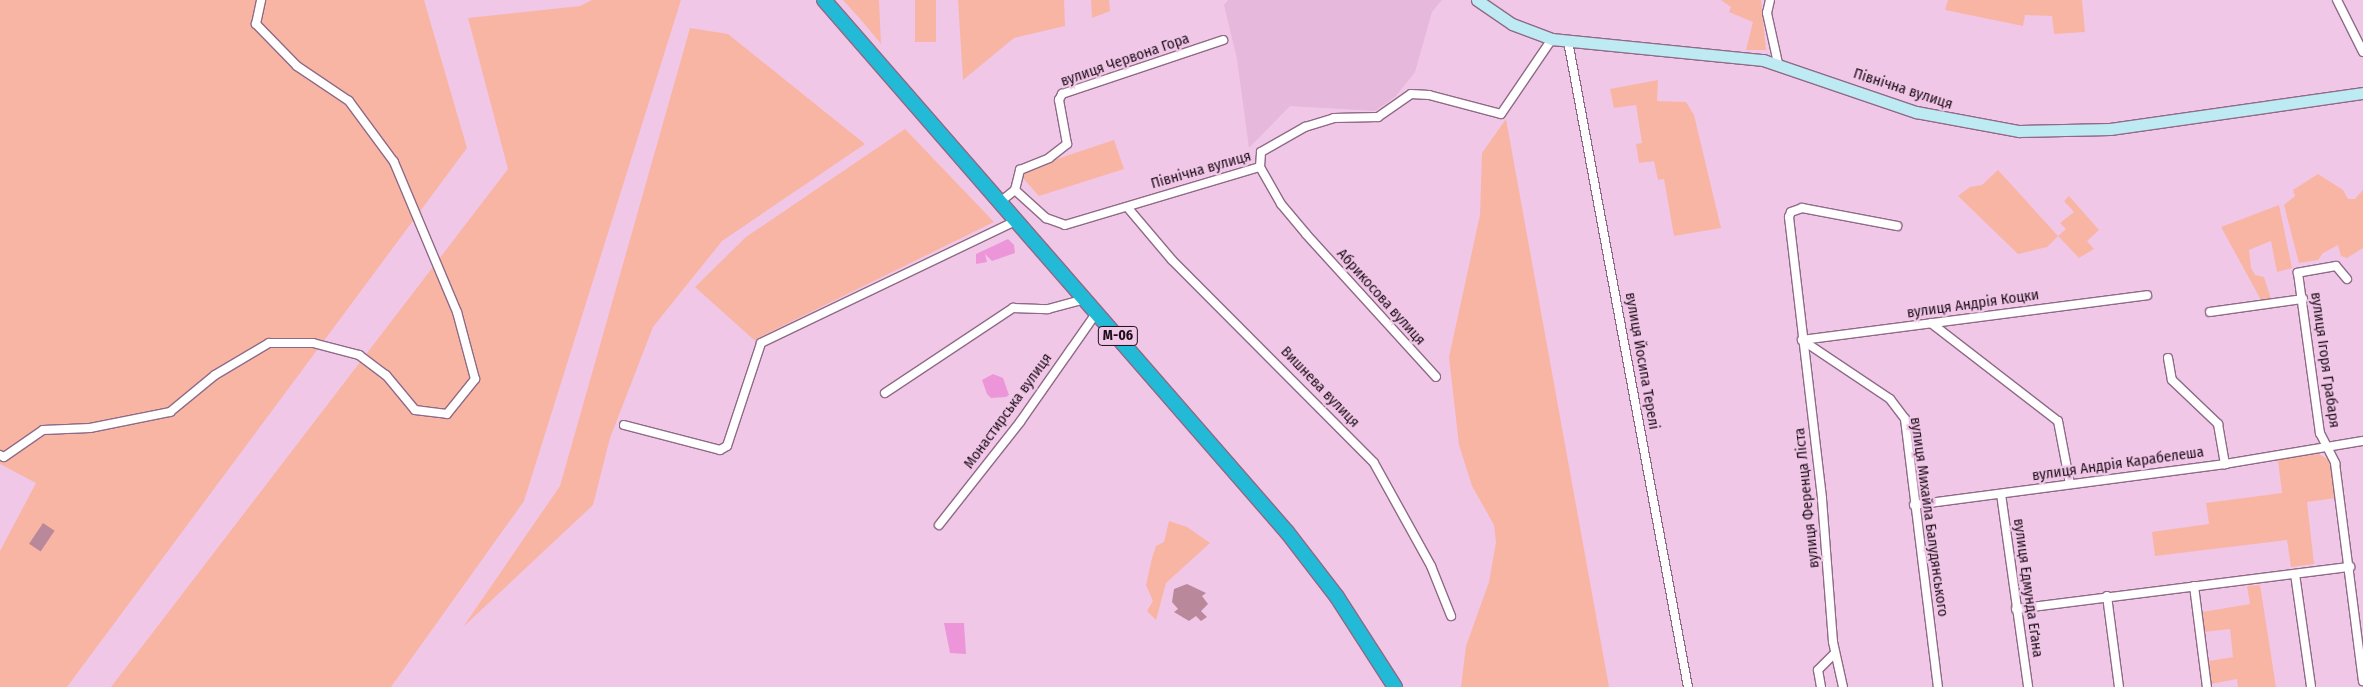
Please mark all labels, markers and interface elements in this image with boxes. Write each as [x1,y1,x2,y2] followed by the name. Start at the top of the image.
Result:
[1058,30,1192,90] street label: вулиця Червона Гора
[1851,64,1955,114] street label: Північна вулиця
[1149,147,1253,193] street label: Північна вулиця
[1333,245,1429,349] street label: Абрикосова вулиця
[1906,286,2040,322] street label: вулиця Андрія Коцки
[1621,291,1663,431] street label: вулиця Йосипа Терелі
[2307,291,2343,429] street label: вулиця Ігоря Грабаря
[1097,324,1139,348] road number: М-06
[1277,343,1363,431] street label: Вишнева вулиця
[960,350,1056,472] street label: Монастирська вулиця
[1906,416,1952,618] street label: вулиця Михайла Балудянського
[1791,427,1823,569] street label: вулиця Ференца Ліста
[2031,443,2205,485] street label: вулиця Андрія Карабелеша
[2009,517,2047,659] street label: вулиця Едмунда Еґана

